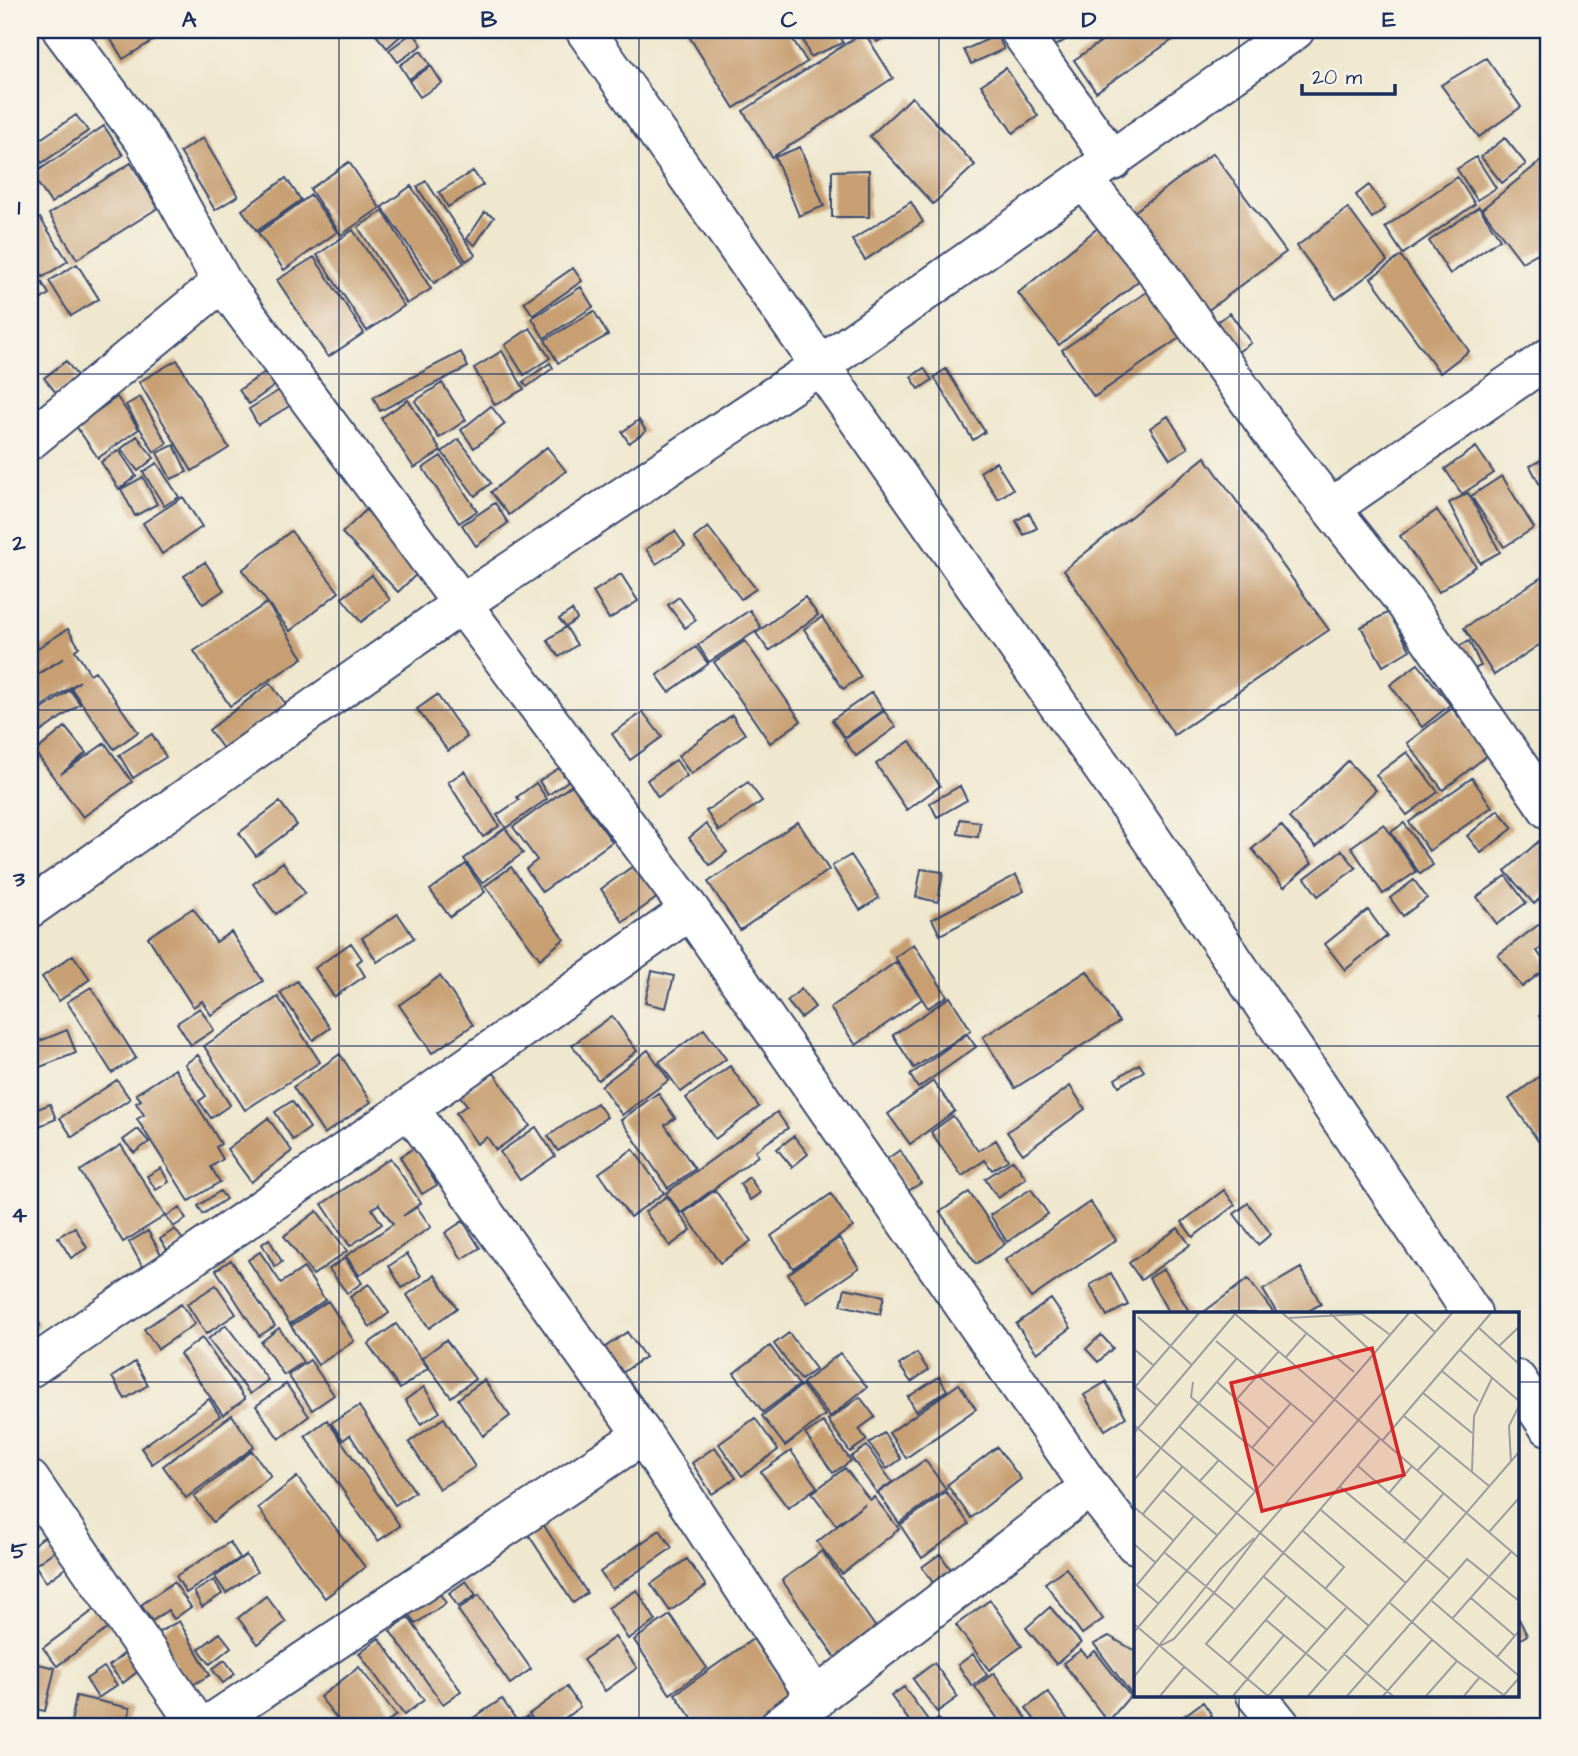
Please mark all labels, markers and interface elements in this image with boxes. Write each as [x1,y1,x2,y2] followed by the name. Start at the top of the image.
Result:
[182,4,197,36] text: A
[481,4,498,36] text: B
[781,4,798,36] text: C
[1082,4,1097,36] text: D
[1382,4,1396,36] text: E
[1302,52,1394,96] scale bar
[1312,63,1363,92] text: 20 m
[18,191,21,223] text: 1
[11,527,26,559] text: 2
[12,863,25,895] text: 3
[11,1199,27,1231] text: 4
[1134,1312,1518,1696] inset map
[11,1535,28,1567] text: 5

